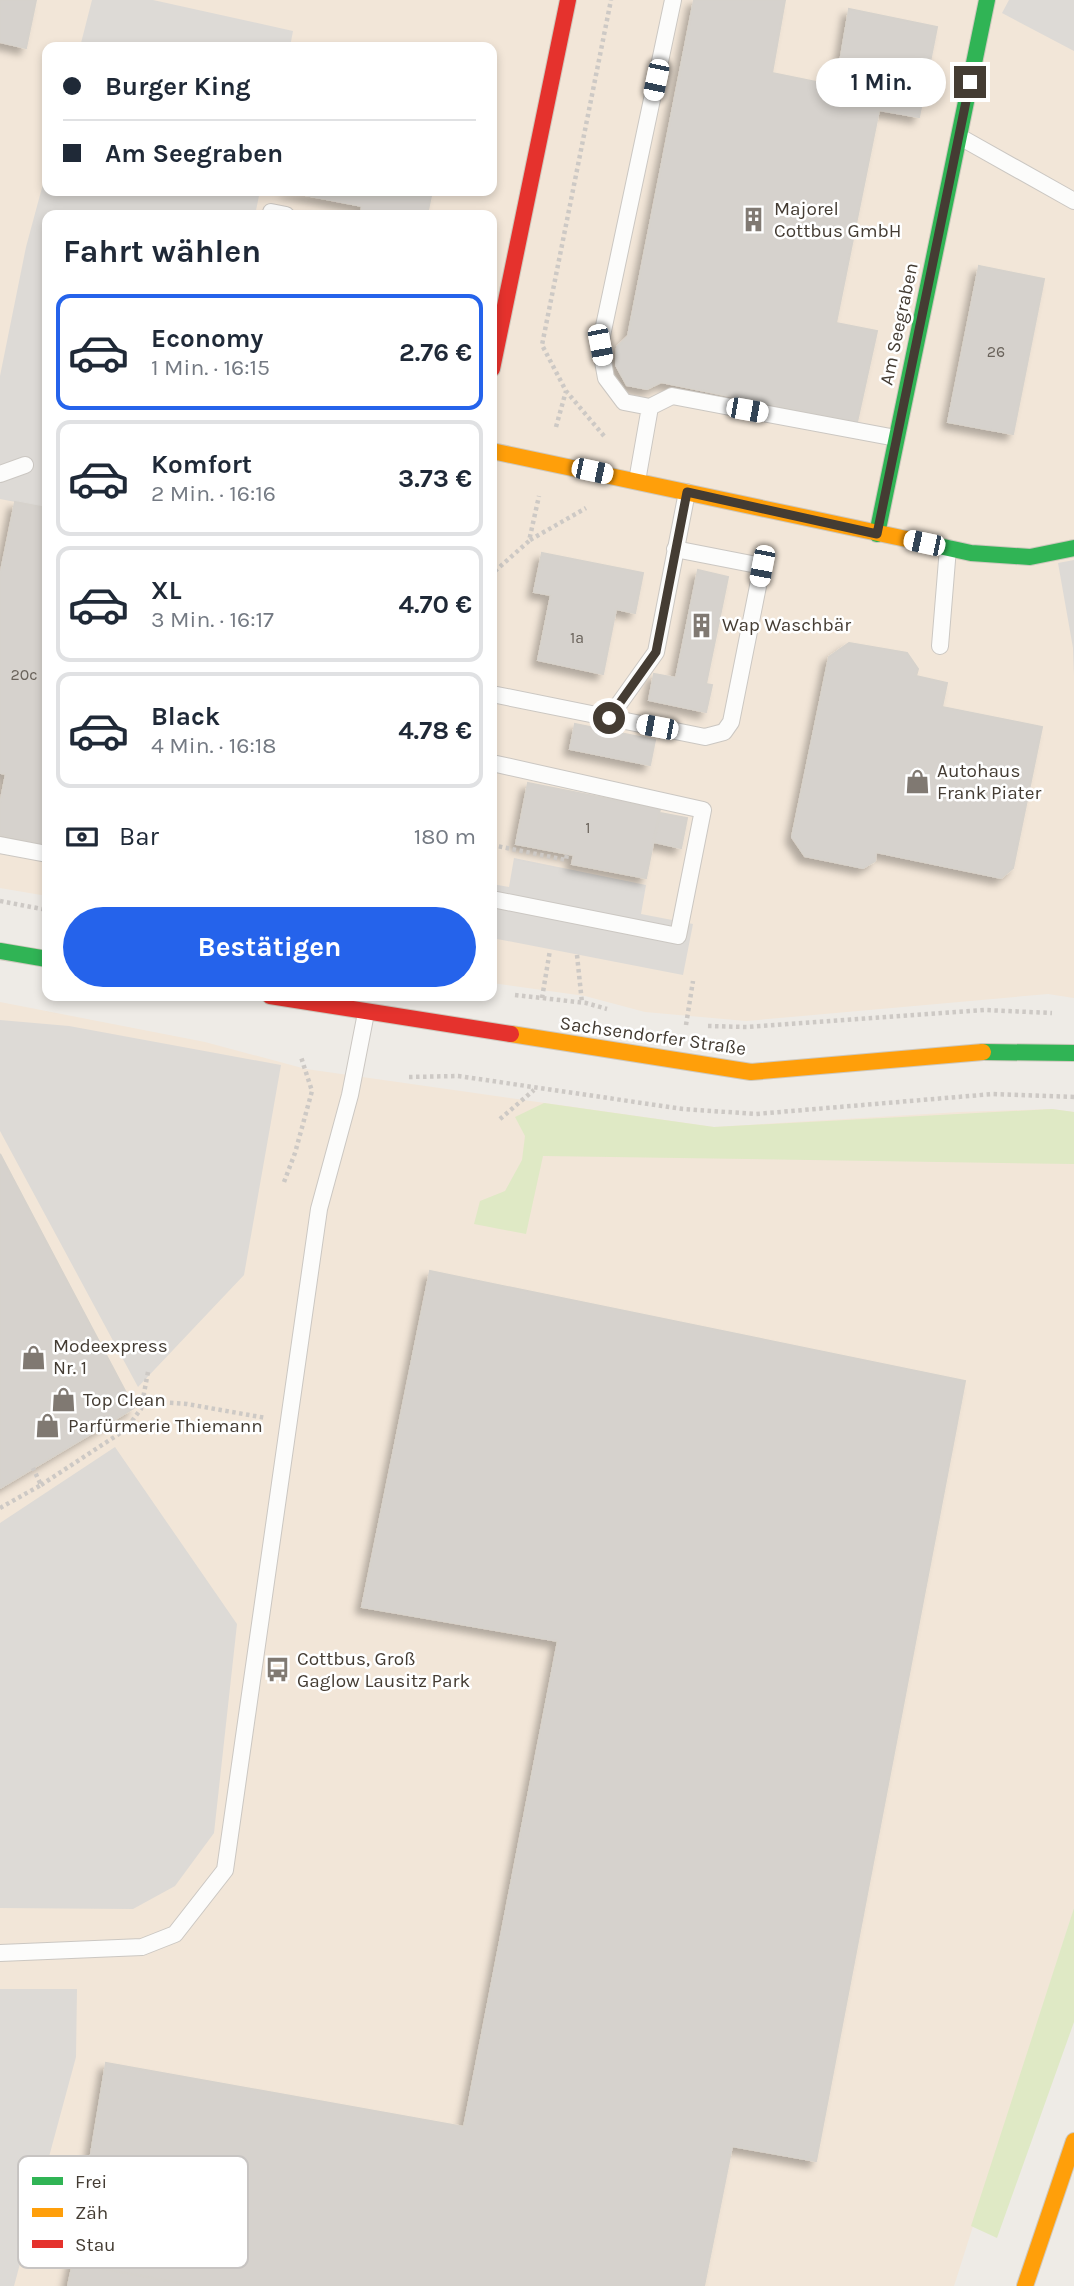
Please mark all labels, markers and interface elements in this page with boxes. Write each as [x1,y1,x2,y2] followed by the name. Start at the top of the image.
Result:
[642,57,671,103] car
[816,57,946,106] callout: 1 Min.
[954,66,986,98] route end
[851,69,911,96] text: 1 Min.
[105,71,251,102] text: Burger King
[105,138,283,169] text: Am Seegraben
[774,198,902,242] place label: Majorel Cottbus GmbH
[740,206,768,234] building icon: Majorel Cottbus GmbH
[63,233,261,270] text: Fahrt wählen
[875,261,923,387] street label: Am Seegraben
[67,321,130,384] icon: car
[586,322,615,368] car
[151,323,263,354] text: Economy
[399,337,472,368] text: 2.76 €
[987,342,1005,361] house number: 26
[151,354,270,381] text: 1 Min. · 16:15
[725,396,770,424] car
[67,447,130,510] icon: car
[151,449,252,480] text: Komfort
[570,456,615,486] car
[398,463,472,494] text: 3.73 €
[151,480,276,507] text: 2 Min. · 16:16
[902,528,947,558] car
[748,543,777,589] car
[67,573,130,636] icon: car
[151,575,182,606] text: XL
[399,589,472,620] text: 4.70 €
[151,606,274,633] text: 3 Min. · 16:17
[688,611,716,639] building icon: Wap Waschbär
[722,614,851,636] place label: Wap Waschbär
[570,628,584,647] house number: 1a
[10,665,38,684] house number: 20c
[67,699,130,762] icon: car
[151,701,220,732] text: Black
[593,702,625,734] route start
[635,713,680,741] car
[398,715,472,746] text: 4.78 €
[151,732,276,759] text: 4 Min. · 16:18
[937,760,1042,804] place label: Autohaus Frank Piater
[903,768,931,796] shop icon: Autohaus Frank Piater
[63,818,101,856] icon: cash
[585,818,591,837] house number: 1
[119,821,159,852] text: Bar
[414,823,476,850] text: 180 m
[63,907,476,987] button: Bestätigen
[558,1012,748,1060] street label: Sachsendorfer Straße
[53,1335,168,1379] place label: Modeexpress Nr. 1
[19,1343,47,1371] shop icon: Modeexpress Nr. 1
[49,1386,77,1414] shop icon: Top Clean
[83,1389,166,1411] place label: Top Clean
[34,1412,62,1440] shop icon: Parfürmerie Thiemann
[68,1415,263,1437] place label: Parfürmerie Thiemann
[297,1648,470,1692] place label: Cottbus, Groß Gaglow Lausitz Park
[263,1656,291,1684] bus stop icon: Cottbus, Groß Gaglow Lausitz Park
[18,2156,248,2268] legend
[75,2171,107,2193] text: Frei
[75,2202,108,2224] text: Zäh
[75,2234,116,2256] text: Stau

